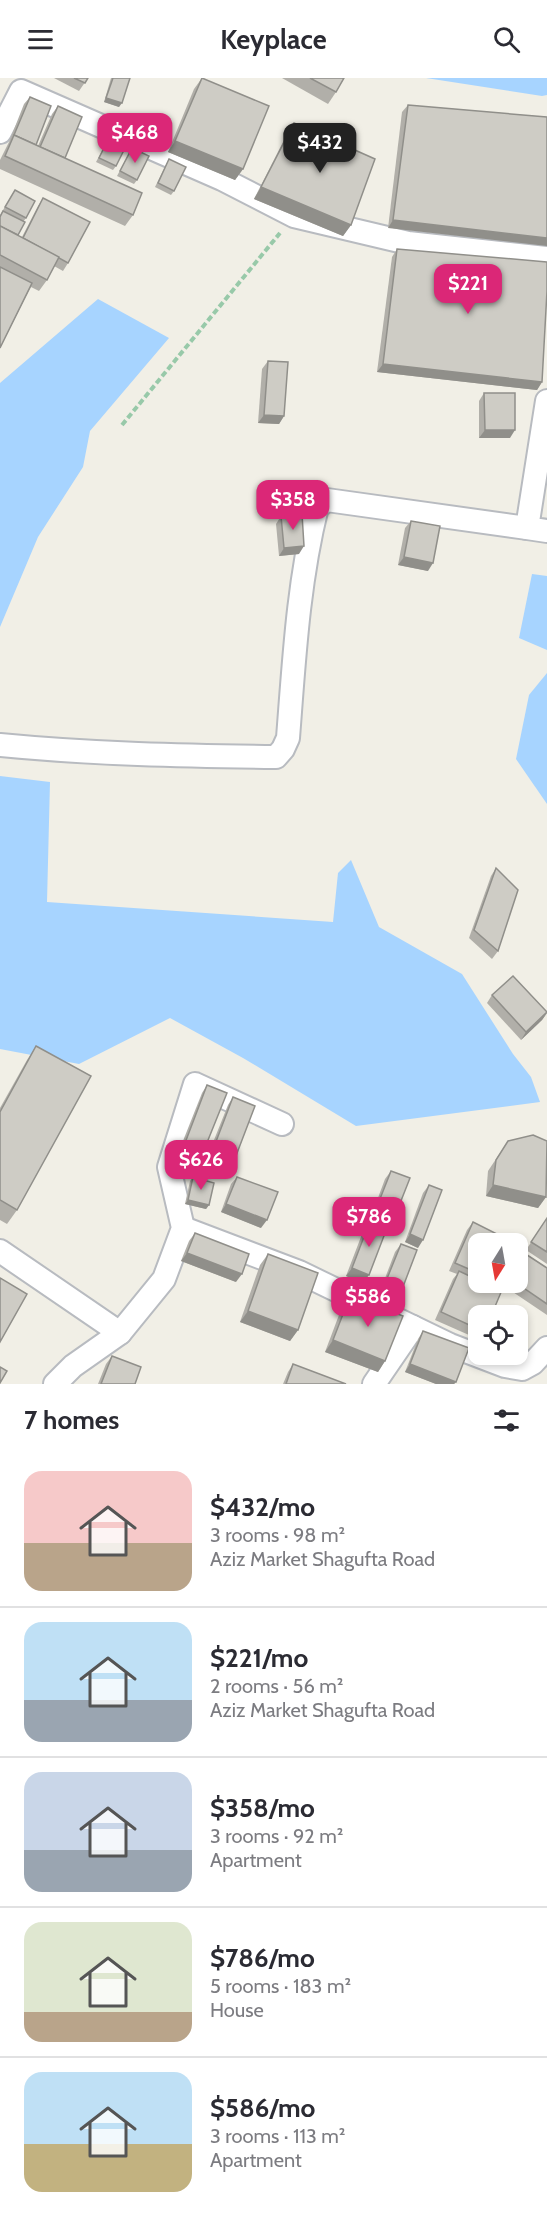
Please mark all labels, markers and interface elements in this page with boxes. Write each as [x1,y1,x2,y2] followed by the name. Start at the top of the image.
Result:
[24,23,57,56] icon: menu
[220,23,327,56] text: Keyplace
[490,23,523,56] icon: search
[99,113,171,164] pin: $468
[111,120,159,144] text: $468
[284,123,356,174] pin: $432
[297,130,343,154] text: $432
[432,264,504,315] pin: $221
[448,271,488,295] text: $221
[257,480,329,531] pin: $358
[270,487,316,511] text: $358
[165,1140,237,1191] pin: $626
[179,1147,223,1171] text: $626
[333,1197,405,1248] pin: $786
[346,1204,392,1228] text: $786
[468,1233,528,1293] north arrow
[468,1233,528,1365] map controls
[332,1277,404,1328] pin: $586
[345,1284,391,1308] text: $586
[468,1305,528,1365] button: locate
[24,1404,119,1436] text: 7 homes
[490,1404,523,1437] icon: filters
[210,1491,315,1523] text: $432/mo
[72,1495,144,1567] icon: home
[210,1523,345,1547] text: 3 rooms · 98 m²
[210,1547,435,1571] text: Aziz Market Shagufta Road
[210,1642,308,1674] text: $221/mo
[72,1646,144,1718] icon: home
[210,1674,343,1698] text: 2 rooms · 56 m²
[210,1698,435,1722] text: Aziz Market Shagufta Road
[210,1792,315,1824] text: $358/mo
[72,1796,144,1868] icon: home
[210,1824,343,1848] text: 3 rooms · 92 m²
[210,1848,302,1872] text: Apartment
[210,1942,315,1974] text: $786/mo
[72,1946,144,2018] icon: home
[210,1974,351,1998] text: 5 rooms · 183 m²
[210,1998,264,2022] text: House
[210,2092,315,2124] text: $586/mo
[72,2096,144,2168] icon: home
[210,2124,346,2148] text: 3 rooms · 113 m²
[210,2148,302,2172] text: Apartment

